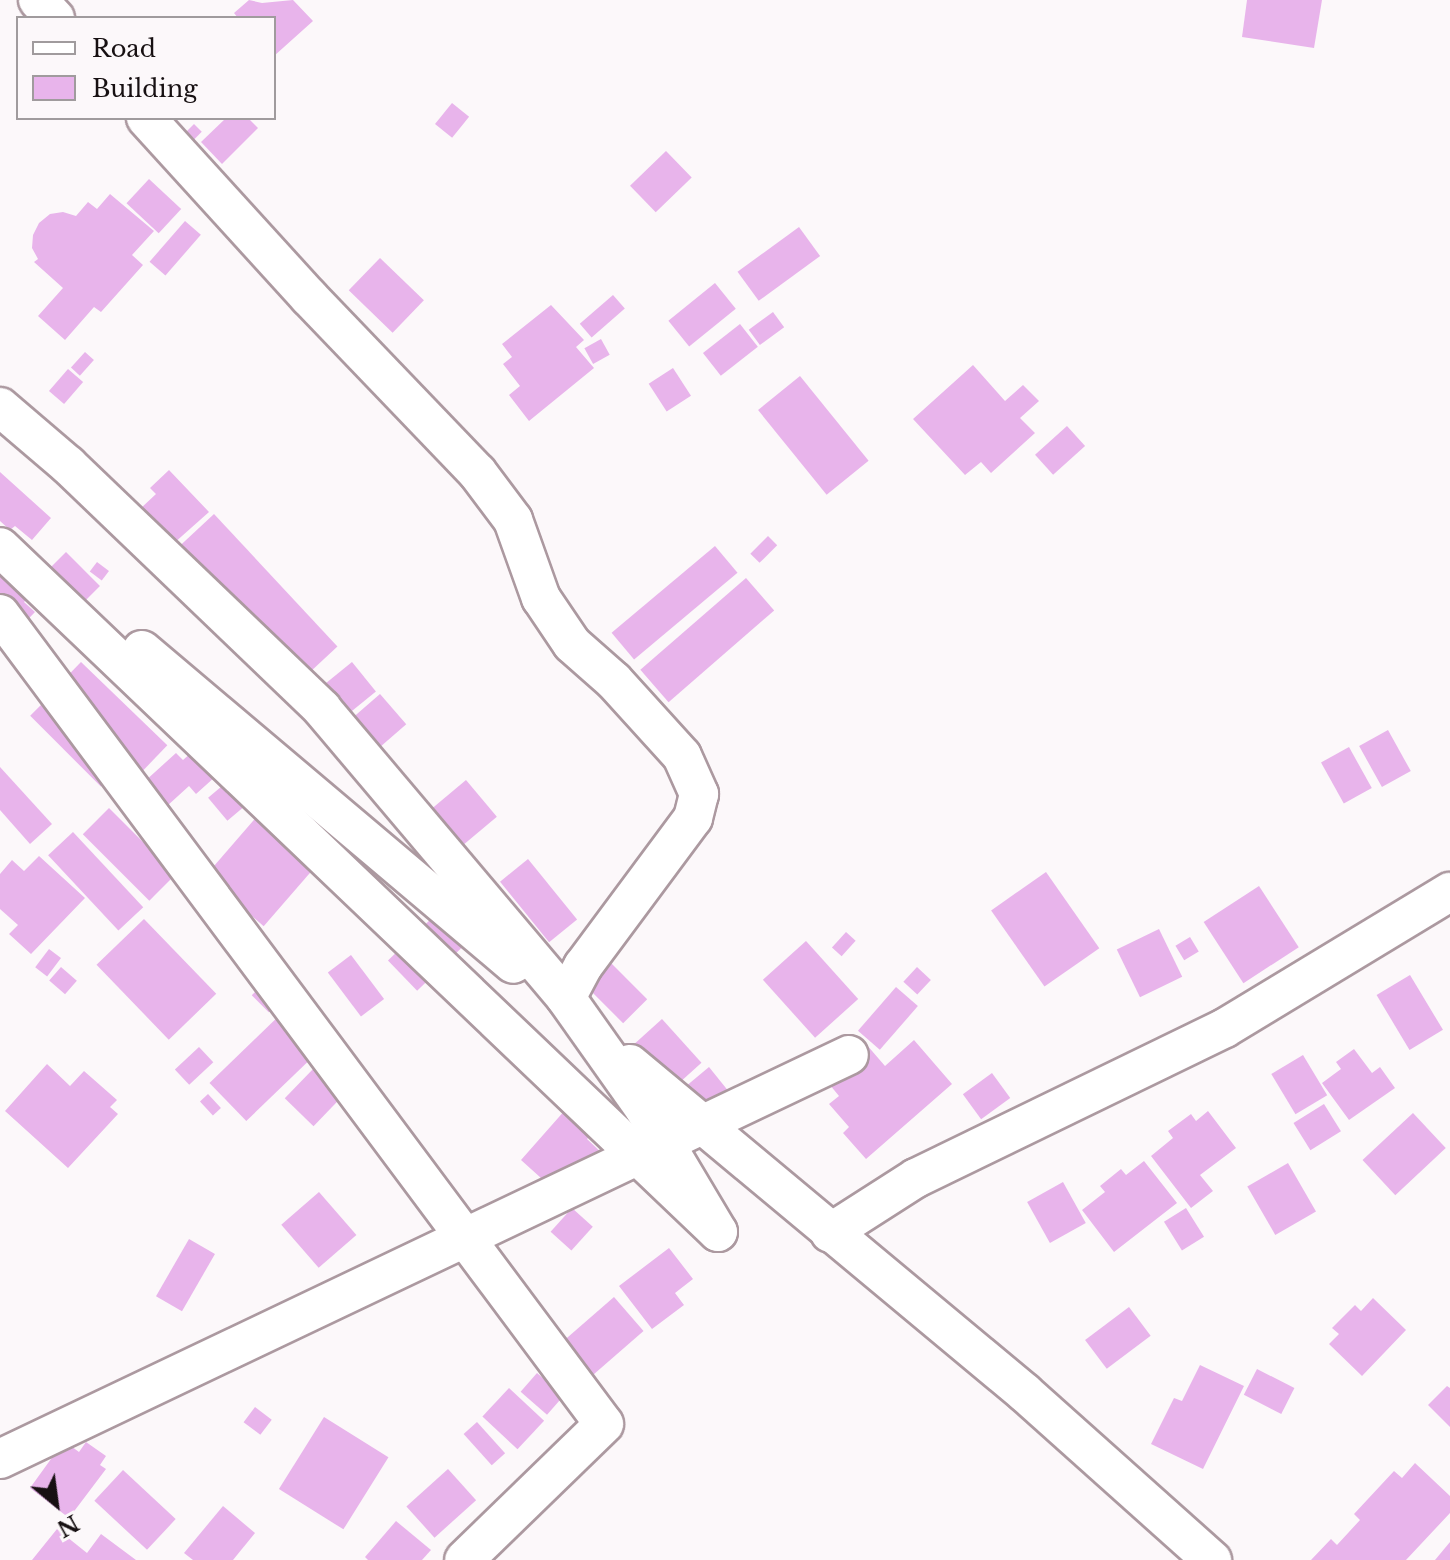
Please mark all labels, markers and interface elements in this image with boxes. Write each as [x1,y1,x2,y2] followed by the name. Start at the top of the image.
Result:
[16,16,276,120] legend
[92,34,156,63] text: Road
[92,74,198,103] text: Building
[16,1464,96,1544] north arrow
[52,1509,83,1542] text: N

